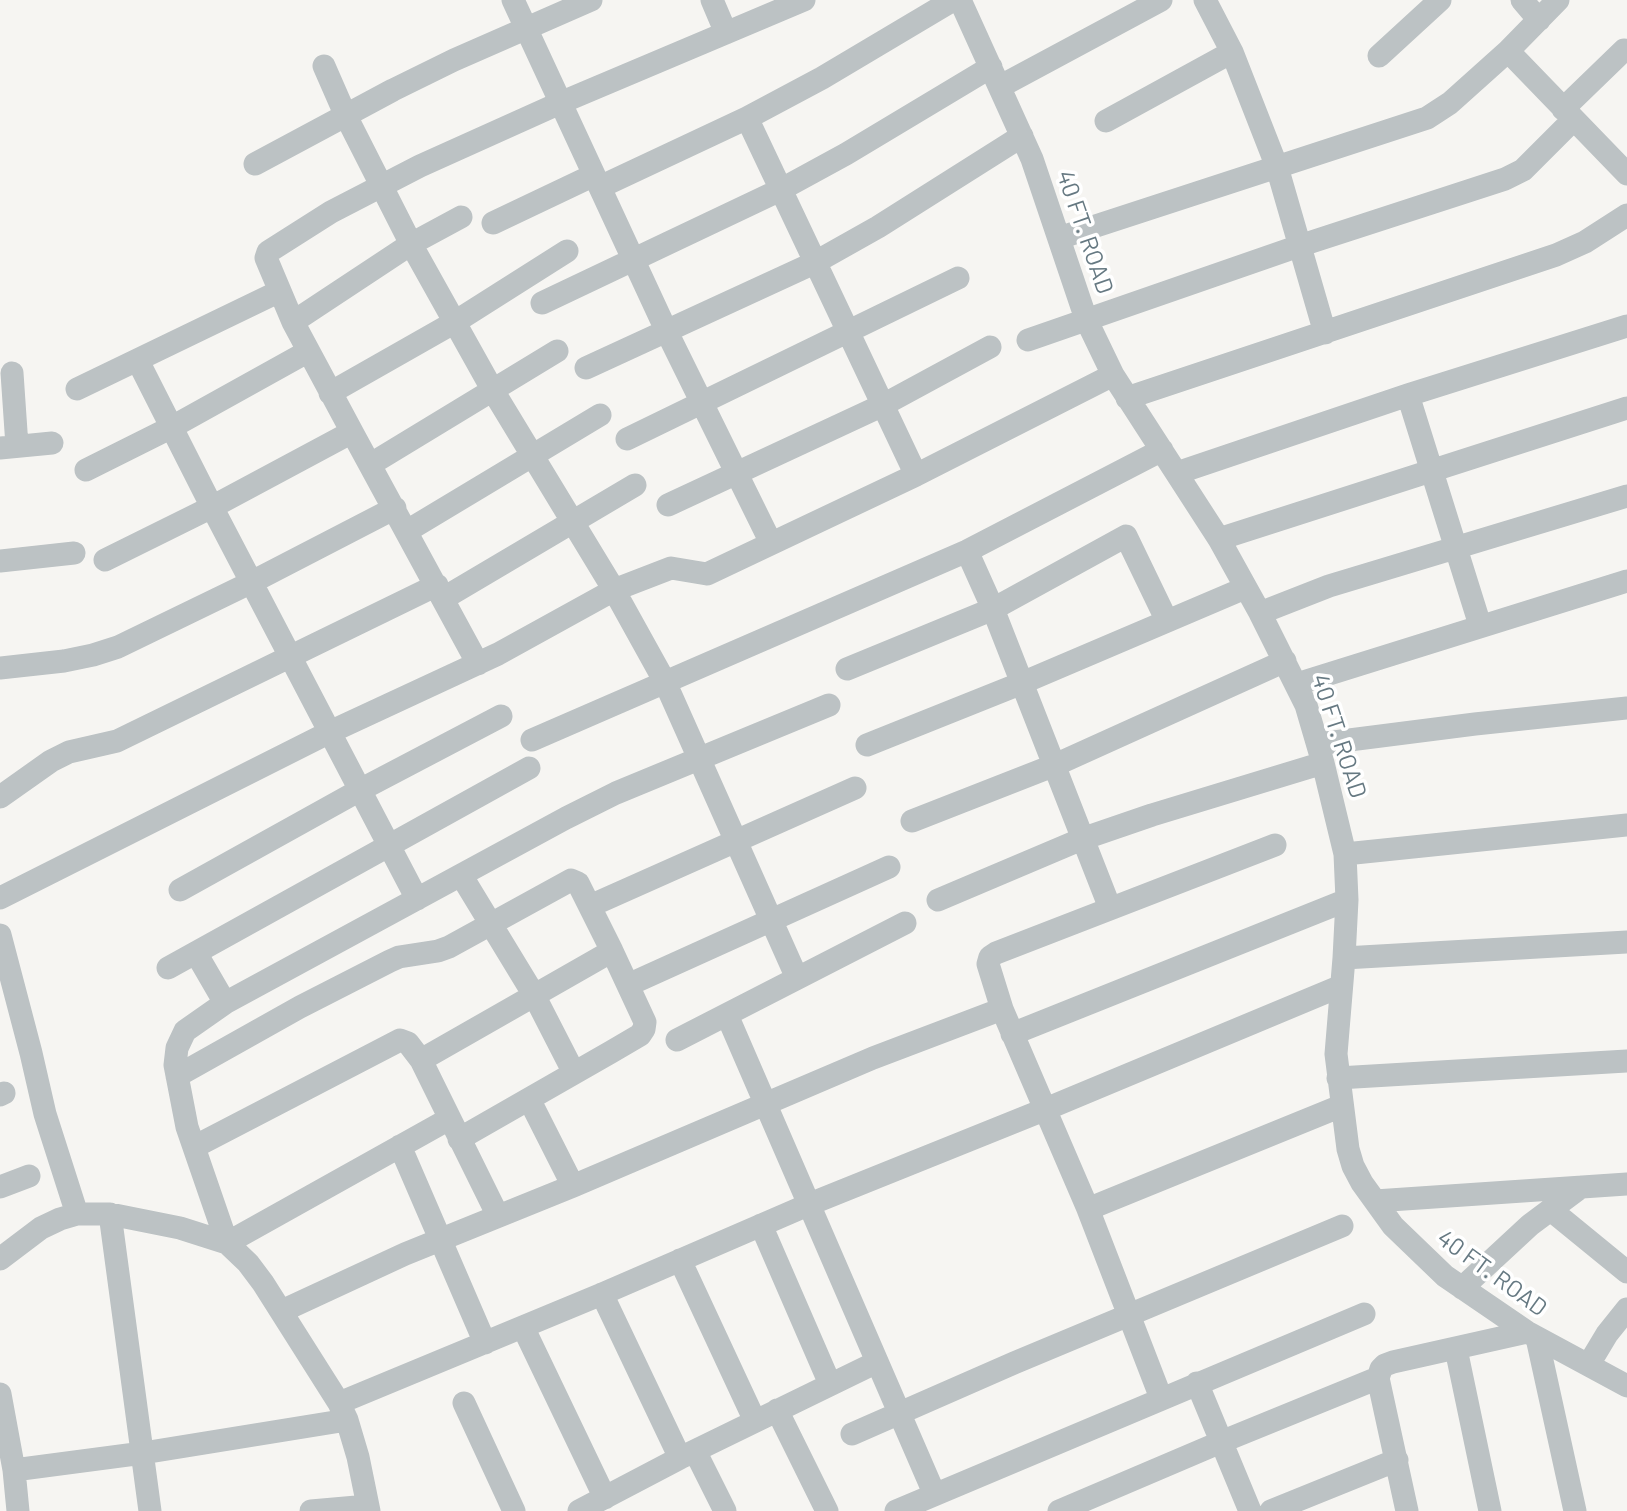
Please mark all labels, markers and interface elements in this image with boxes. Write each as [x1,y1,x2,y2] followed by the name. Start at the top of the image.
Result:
[1050,167,1120,297] street label: 40 FT. ROAD
[1305,670,1373,802] street label: 40 FT. ROAD
[1432,1224,1552,1322] street label: 40 FT. ROAD

